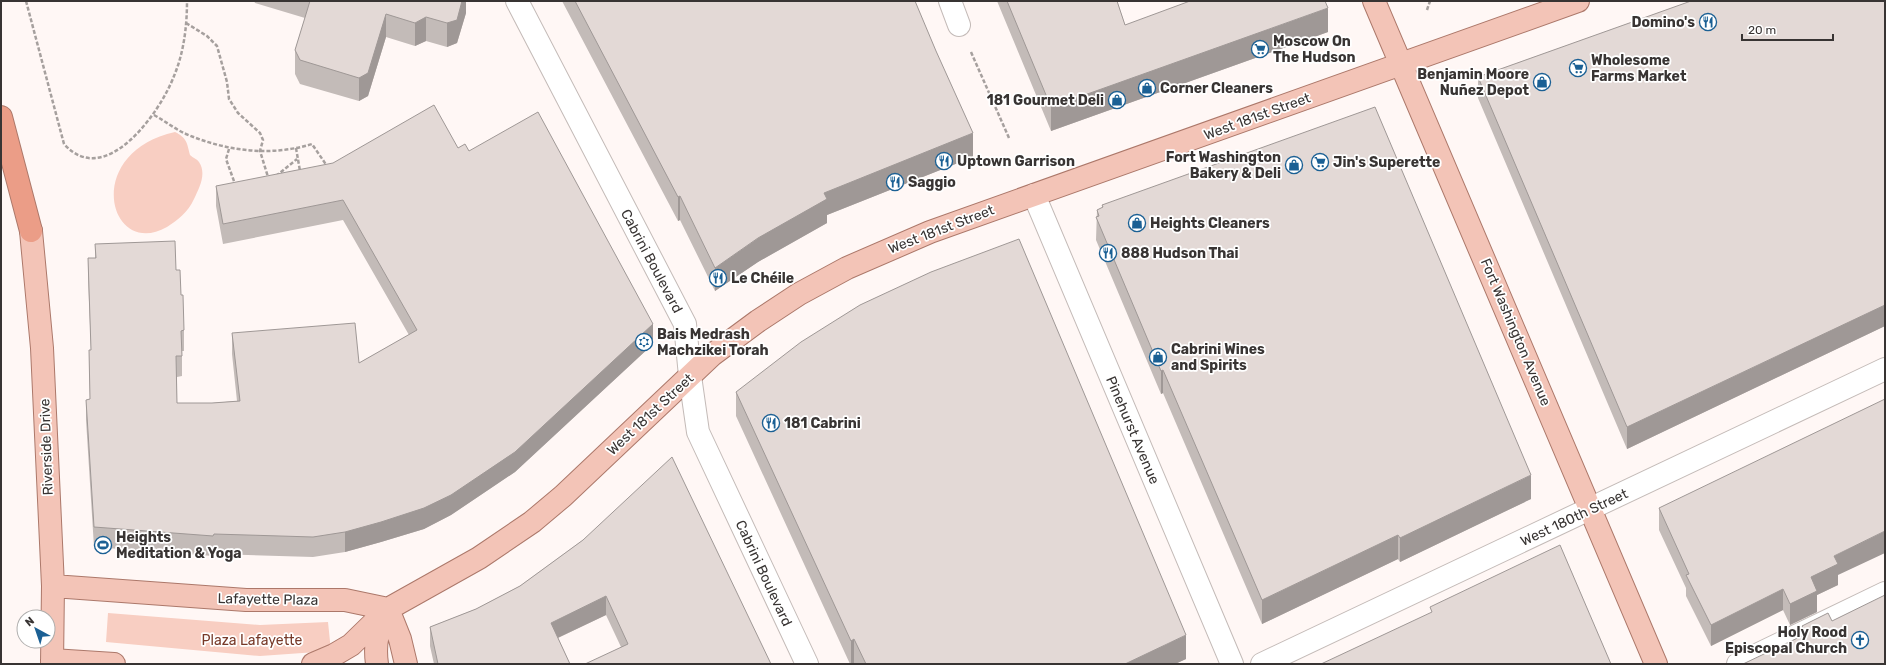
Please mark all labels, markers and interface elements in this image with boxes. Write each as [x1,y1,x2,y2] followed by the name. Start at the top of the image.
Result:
[1698,12,1718,32] restaurant icon: Domino's
[1631,14,1695,31] place label: Domino's
[1742,16,1833,42] scale bar
[1748,23,1776,37] text: 20 m
[1273,33,1356,66] place label: Moscow On The Hudson
[1250,39,1270,59] supermarket icon: Moscow On The Hudson
[1591,52,1687,85] place label: Wholesome Farms Market
[1568,58,1588,78] supermarket icon: Wholesome Farms Market
[1417,66,1529,99] place label: Benjamin Moore Nuñez Depot
[1532,72,1552,92] shop icon: Benjamin Moore Nuñez Depot
[1137,78,1157,98] shop icon: Corner Cleaners
[1160,80,1273,97] place label: Corner Cleaners
[1202,89,1313,144] street label: West 181st Street
[1107,90,1127,110] shop icon: 181 Gourmet Deli
[987,92,1104,109] place label: 181 Gourmet Deli
[1166,149,1281,182] place label: Fort Washington Bakery & Deli
[934,151,954,171] restaurant icon: Uptown Garrison
[1310,152,1330,172] supermarket icon: Jin's Superette
[957,153,1075,170] place label: Uptown Garrison
[1333,154,1440,171] place label: Jin's Superette
[1284,155,1304,175] shop icon: Fort Washington Bakery & Deli
[885,172,905,192] restaurant icon: Saggio
[908,174,956,191] place label: Saggio
[886,201,997,258] street label: West 181st Street
[617,207,686,316] street label: Cabrini Boulevard
[1127,213,1147,233] shop icon: Heights Cleaners
[1150,215,1270,232] place label: Heights Cleaners
[1098,243,1118,263] restaurant icon: 888 Hudson Thai
[1121,245,1239,262] place label: 888 Hudson Thai
[1477,256,1554,409] street label: Fort Washington Avenue
[708,268,728,288] restaurant icon: Le Chéile
[731,270,794,287] place label: Le Chéile
[657,326,769,359] place label: Bais Medrash Machzikei Torah
[634,332,654,352] synagogue icon: Bais Medrash Machzikei Torah
[1171,341,1265,374] place label: Cabrini Wines and Spirits
[1148,347,1168,367] shop icon: Cabrini Wines and Spirits
[604,370,698,459] street label: West 181st Street
[1102,374,1163,487] street label: Pinehurst Avenue
[36,398,57,496] street label: Riverside Drive
[761,413,781,433] restaurant icon: 181 Cabrini
[784,415,861,432] place label: 181 Cabrini
[1518,485,1631,550] street label: West 180th Street
[732,518,796,629] street label: Cabrini Boulevard
[116,529,242,562] place label: Heights Meditation & Yoga
[93,535,113,555] sports icon: Heights Meditation & Yoga
[217,590,319,609] street label: Lafayette Plaza
[16,609,56,649] north arrow
[23,614,37,629] text: N
[1725,624,1847,657] place label: Holy Rood Episcopal Church
[1850,630,1870,650] church icon: Holy Rood Episcopal Church
[202,632,303,649] park label: Plaza Lafayette

